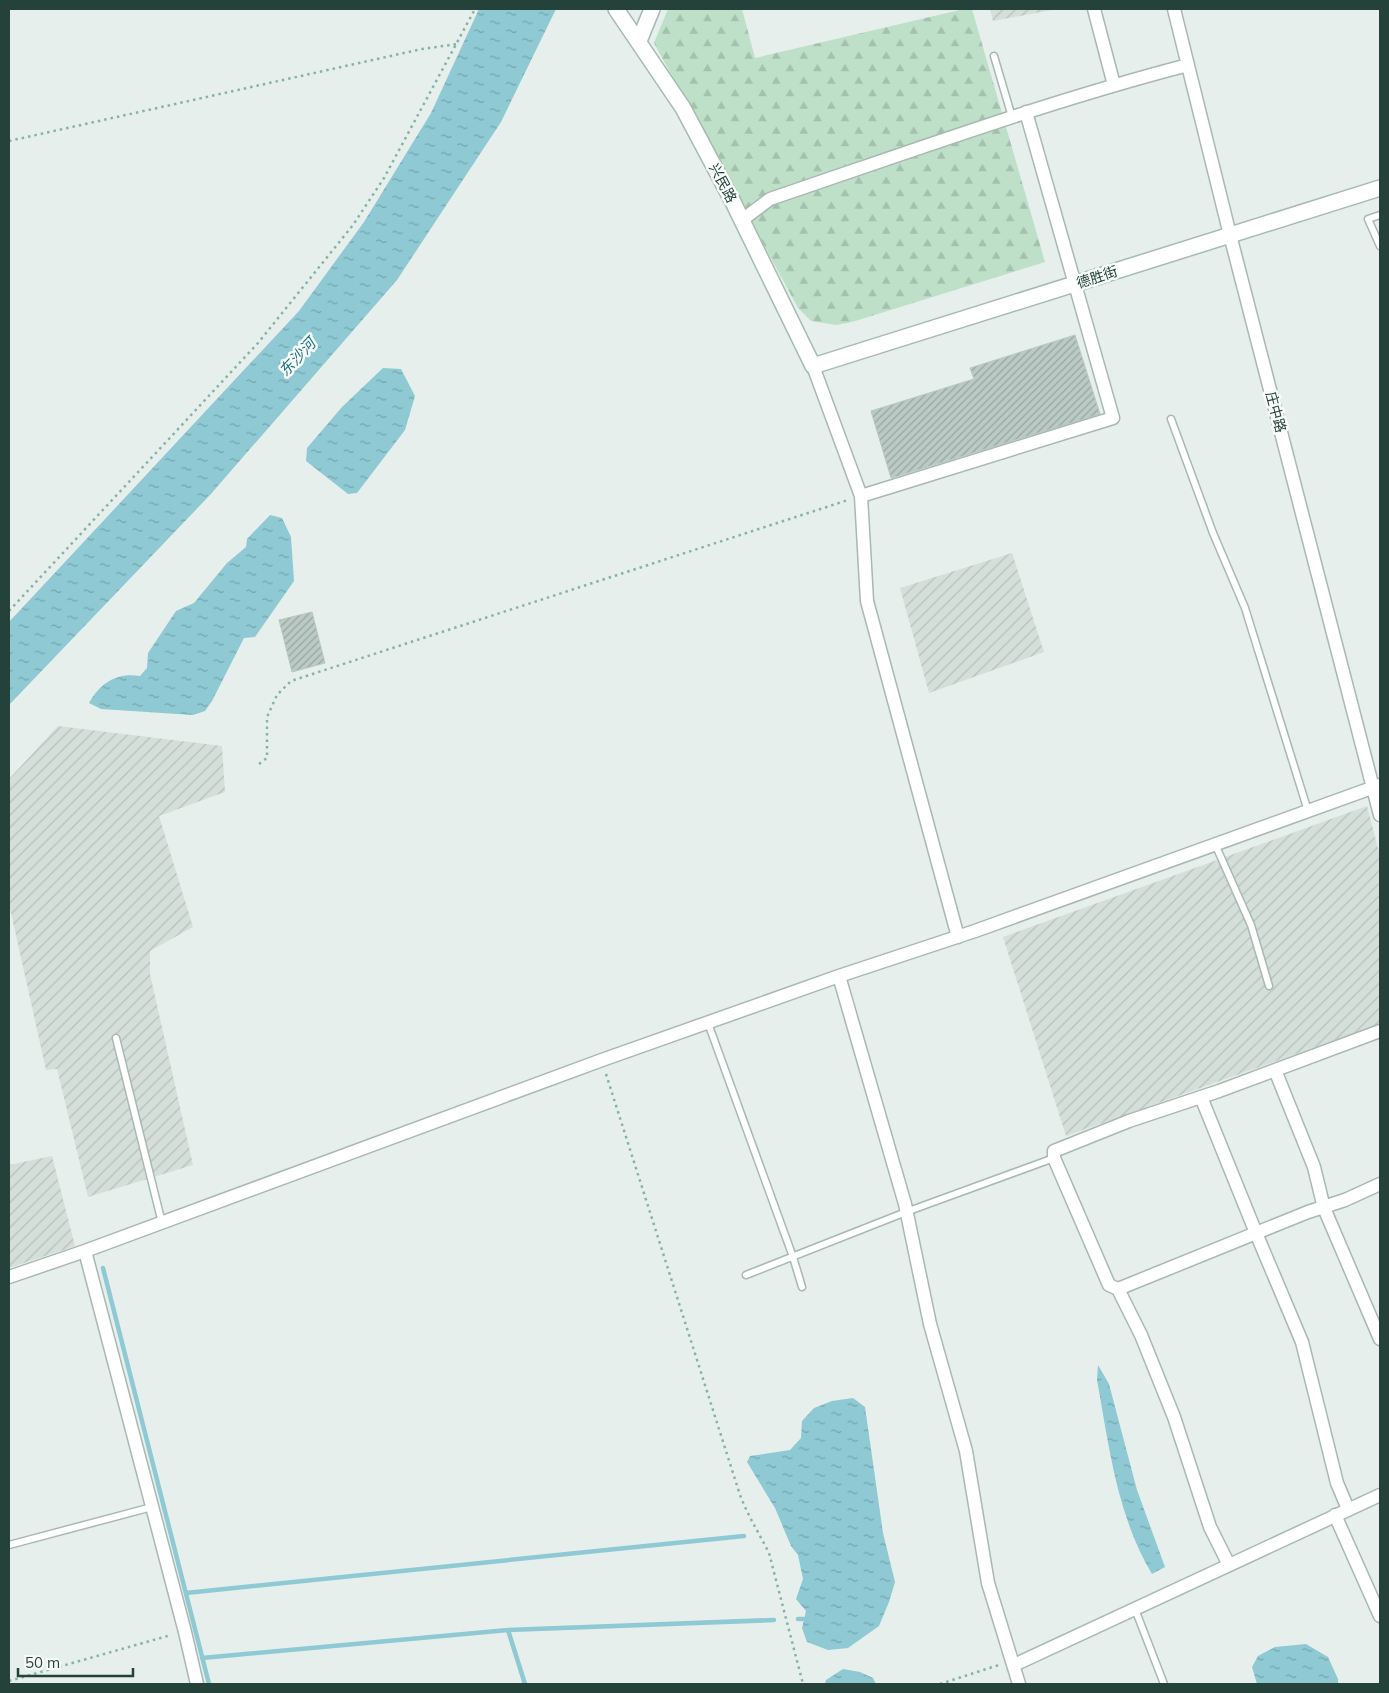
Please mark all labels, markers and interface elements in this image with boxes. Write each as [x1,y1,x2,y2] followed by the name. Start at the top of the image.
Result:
[705,160,741,206] street label: 兴民路
[1074,262,1120,292] street label: 德胜街
[275,332,321,380] water label: 东沙河
[1262,389,1290,435] street label: 庄中路
[18,1646,132,1678] scale bar
[25,1653,60,1672] text: 50 m

